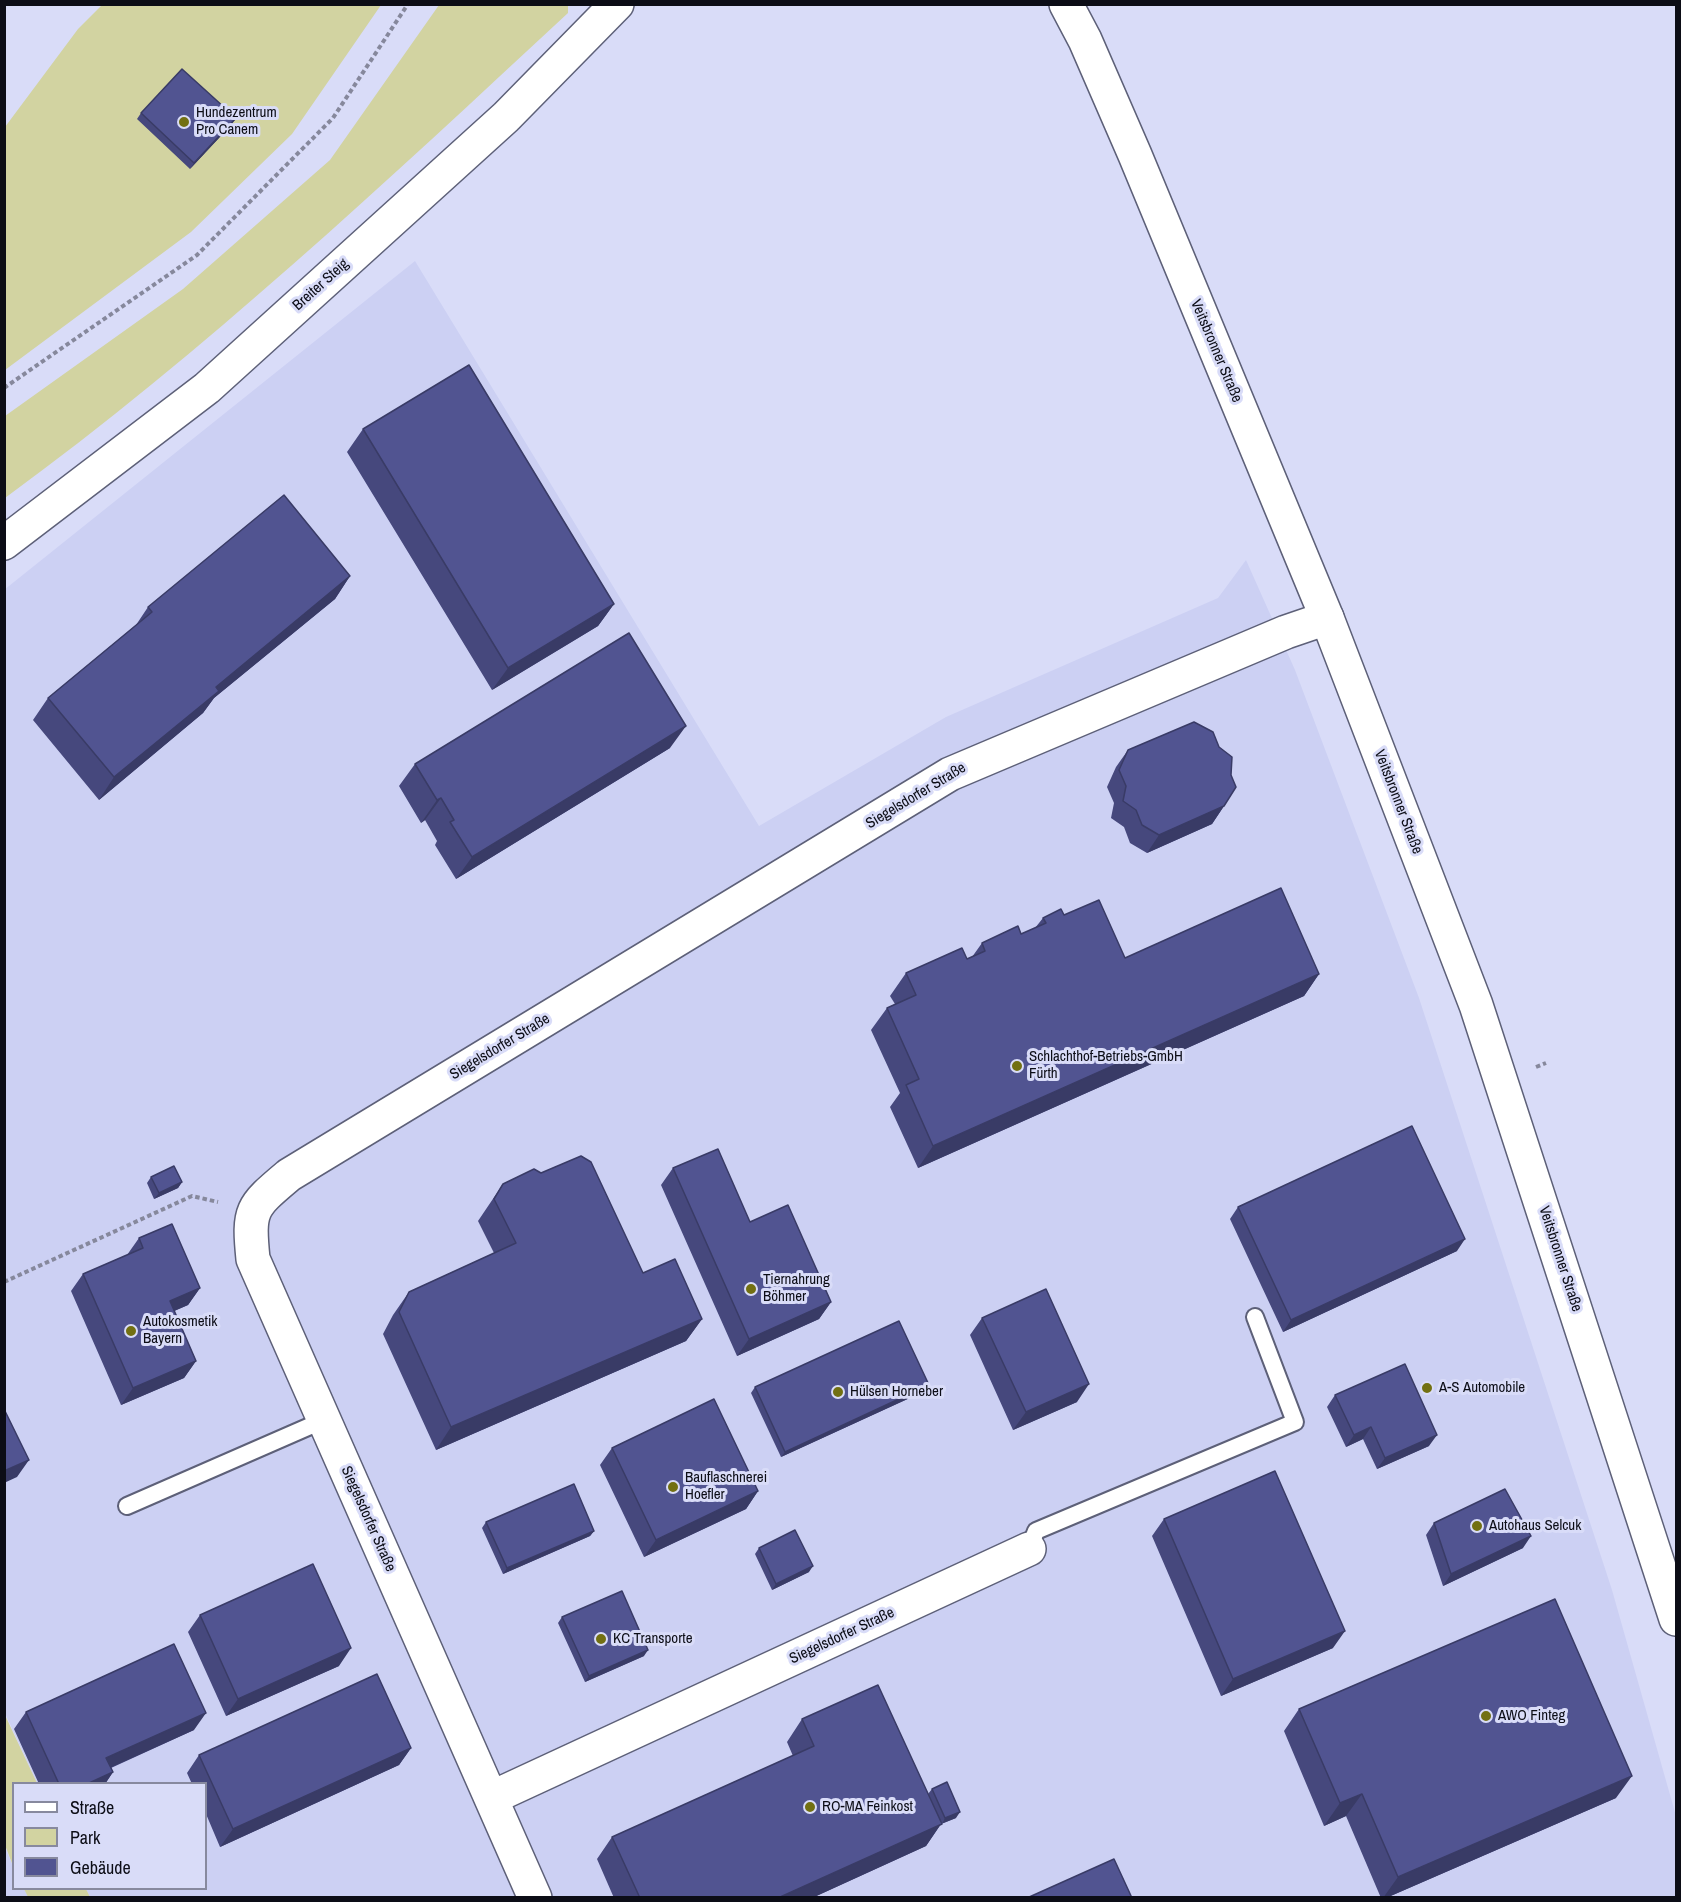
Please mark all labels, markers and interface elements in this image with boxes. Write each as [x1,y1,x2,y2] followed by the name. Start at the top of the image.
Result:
[196,104,277,139] place label: Hundezentrum Pro Canem
[177,115,191,129] marker: Hundezentrum Pro Canem
[289,255,353,315] street label: Breiter Steig
[1186,297,1246,405] street label: Veitsbronner Straße
[1370,747,1426,857] street label: Veitsbronner Straße
[863,759,969,833] street label: Siegelsdorfer Straße
[447,1010,553,1084] street label: Siegelsdorfer Straße
[1029,1048,1183,1083] place label: Schlachthof-Betriebs-GmbH Fürth
[1010,1059,1024,1073] marker: Schlachthof-Betriebs-GmbH Fürth
[1534,1204,1586,1314] street label: Veitsbronner Straße
[763,1271,830,1306] place label: Tiernahrung Böhmer
[744,1282,758,1296] marker: Tiernahrung Böhmer
[143,1313,218,1348] place label: Autokosmetik Bayern
[124,1324,138,1338] marker: Autokosmetik Bayern
[1439,1379,1525,1397] place label: A-S Automobile
[1420,1381,1434,1395] marker: A-S Automobile
[850,1383,943,1401] place label: Hülsen Horneber
[831,1385,845,1399] marker: Hülsen Horneber
[337,1464,399,1574] street label: Siegelsdorfer Straße
[685,1469,767,1504] place label: Bauflaschnerei Hoefler
[666,1480,680,1494] marker: Bauflaschnerei Hoefler
[1489,1517,1581,1535] place label: Autohaus Selcuk
[1470,1519,1484,1533] marker: Autohaus Selcuk
[787,1604,897,1668] street label: Siegelsdorfer Straße
[613,1630,693,1648] place label: KC Transporte
[594,1632,608,1646] marker: KC Transporte
[1498,1707,1565,1725] place label: AWO Finteg
[1479,1709,1493,1723] marker: AWO Finteg
[12,1782,207,1890] legend
[70,1795,114,1820] text: Straße
[822,1798,913,1816] place label: RO-MA Feinkost
[803,1800,817,1814] marker: RO-MA Feinkost
[70,1825,100,1850] text: Park
[70,1855,131,1880] text: Gebäude

